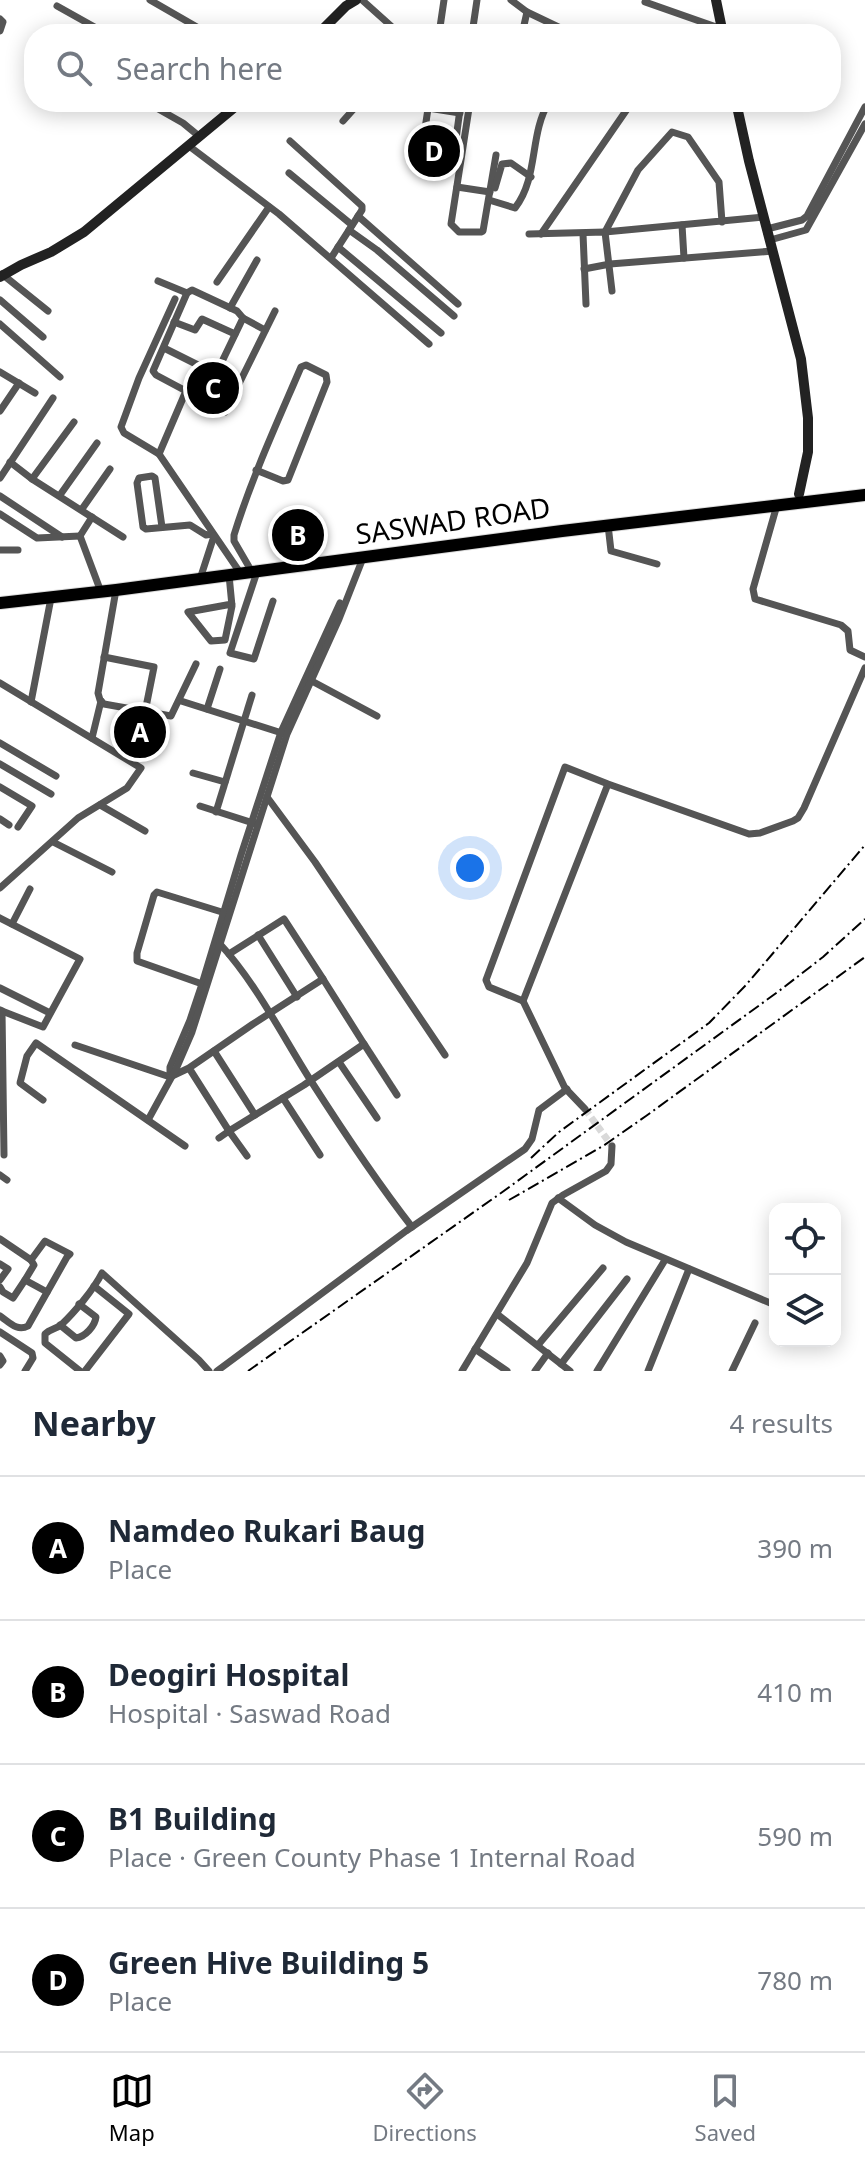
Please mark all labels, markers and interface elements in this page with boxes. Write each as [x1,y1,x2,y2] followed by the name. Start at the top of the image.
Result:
[24,24,841,112] search box
[52,46,96,90] icon: search
[116,48,283,89] text: Search here
[408,121,460,181] pin: D
[187,358,239,418] pin: C
[353,488,553,552] street label: SASWAD ROAD
[272,505,324,565] pin: B
[114,702,166,762] pin: A
[450,848,490,888] your location
[769,1203,841,1347] map controls
[769,1203,841,1275] button: locate
[769,1275,841,1347] button: layers
[32,1400,156,1446] text: Nearby
[729,1405,833,1441] text: 4 results
[108,1510,425,1551] text: Namdeo Rukari Baug
[49,1530,67,1566] text: A
[757,1530,833,1566] text: 390 m
[108,1551,172,1587] text: Place
[108,1654,349,1695] text: Deogiri Hospital
[49,1674,67,1710] text: B
[757,1674,833,1710] text: 410 m
[108,1695,391,1731] text: Hospital · Saswad Road
[108,1798,277,1839] text: B1 Building
[50,1818,66,1854] text: C
[757,1818,833,1854] text: 590 m
[108,1839,636,1875] text: Place · Green County Phase 1 Internal Road
[108,1942,429,1983] text: Green Hive Building 5
[48,1962,68,1998] text: D
[757,1962,833,1998] text: 780 m
[108,1983,172,2019] text: Place
[109,2069,155,2147] tab: Map
[372,2069,477,2147] tab: Directions
[695,2069,756,2147] tab: Saved

